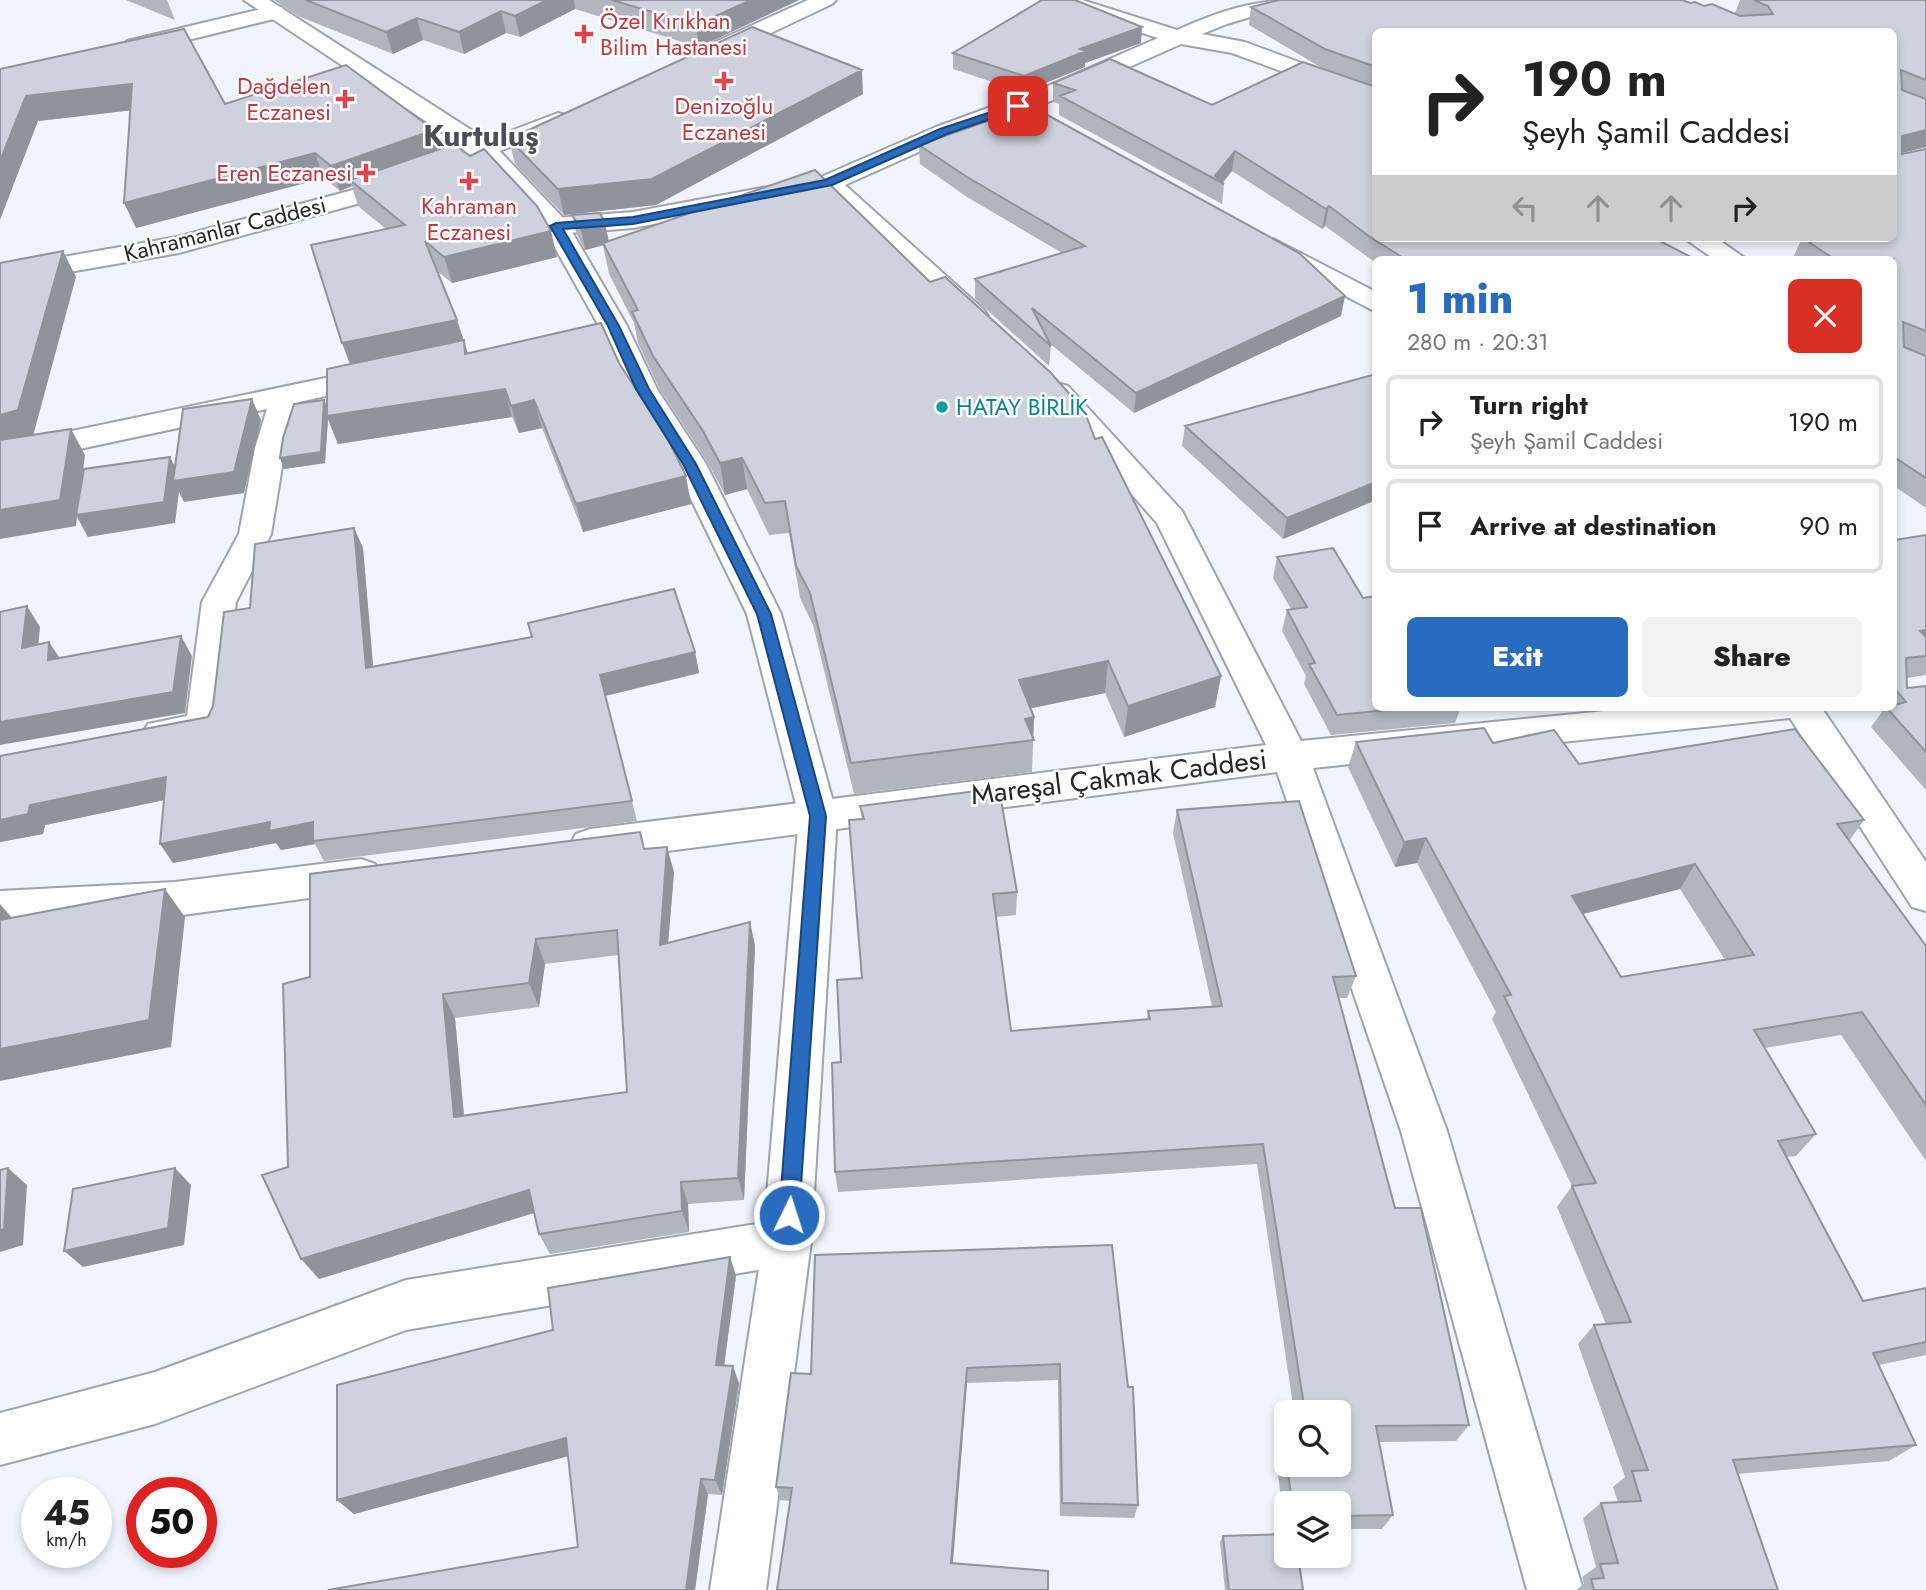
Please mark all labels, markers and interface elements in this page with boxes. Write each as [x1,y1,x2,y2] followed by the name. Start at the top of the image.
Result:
[600,4,747,64] place label: Özel Kırıkhan Bilim Hastanesi
[574,24,594,44] marker: Özel Kırıkhan Bilim Hastanesi
[1522,44,1667,114] text: 190 m
[1407,56,1498,147] icon: right
[237,69,331,129] place label: Dağdelen Eczanesi
[716,73,732,89] marker: Denizoğlu Eczanesi
[988,76,1048,136] pin
[999,87,1037,125] icon: arrive
[675,89,773,149] place label: Denizoğlu Eczanesi
[337,91,353,107] marker: Dağdelen Eczanesi
[1522,109,1791,155] text: Şeyh Şamil Caddesi
[423,114,539,157] district label: Kurtuluş
[217,156,352,190] place label: Eren Eczanesi
[358,165,374,181] marker: Eren Eczanesi
[461,173,477,189] marker: Kahraman Eczanesi
[120,187,330,271] street label: Kahramanlar Caddesi
[421,189,517,249] place label: Kahraman Eczanesi
[1506,189,1544,227] icon: left
[1579,189,1617,227] icon: ahead
[1652,189,1690,227] icon: ahead
[1725,189,1763,227] icon: right
[1407,268,1513,329] text: 1 min
[1788,279,1862,353] button: close
[1407,325,1549,359] text: 280 m · 20:31
[1470,386,1588,424] text: Turn right
[956,390,1088,424] place label: HATAY BİRLİK
[934,399,950,415] marker: HATAY BİRLİK
[1411,403,1449,441] icon: right
[1788,403,1858,441] text: 190 m
[1470,424,1663,458] text: Şeyh Şamil Caddesi
[1411,507,1449,545] icon: arrive
[1470,507,1717,545] text: Arrive at destination
[1799,507,1858,545] text: 90 m
[1407,617,1628,697] button: Exit
[1642,617,1862,697] button: Share
[969,738,1269,816] street label: Mareşal Çakmak Caddesi
[752,1178,826,1252] position arrow
[1274,1400,1351,1568] map controls
[1274,1400,1351,1477] button: search
[126,1477,217,1568] speed limit sign: 50
[43,1488,90,1538] text: 45
[1274,1491,1351,1568] button: layers
[46,1527,87,1553] text: km/h

